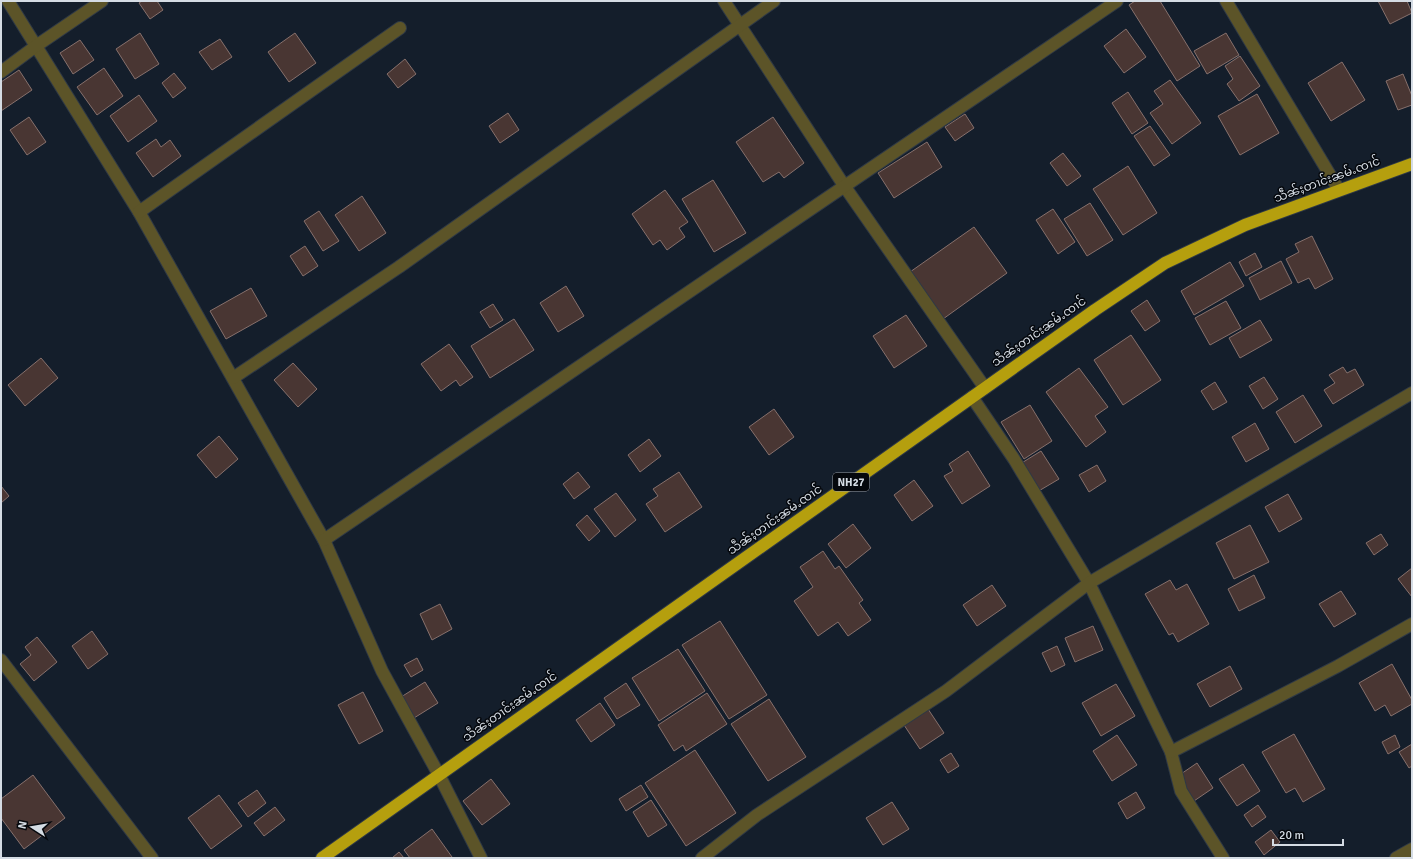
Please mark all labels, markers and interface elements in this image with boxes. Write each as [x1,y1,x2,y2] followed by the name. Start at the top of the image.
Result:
[1271,152,1382,206] street label: သဵၼ်ႈတၢင်းၼမ်ႉၸၢင်
[988,292,1089,370] street label: သဵၼ်ႈတၢင်းၼမ်ႉၸၢင်
[833,473,869,491] road number: NH27
[724,480,825,558] street label: သဵၼ်ႈတၢင်းၼမ်ႉၸၢင်
[459,667,560,745] street label: သဵၼ်ႈတၢင်းၼမ်ႉၸၢင်
[12,807,52,847] north arrow
[16,820,30,830] text: N
[1273,821,1343,847] scale bar
[1279,828,1304,843] text: 20 m

